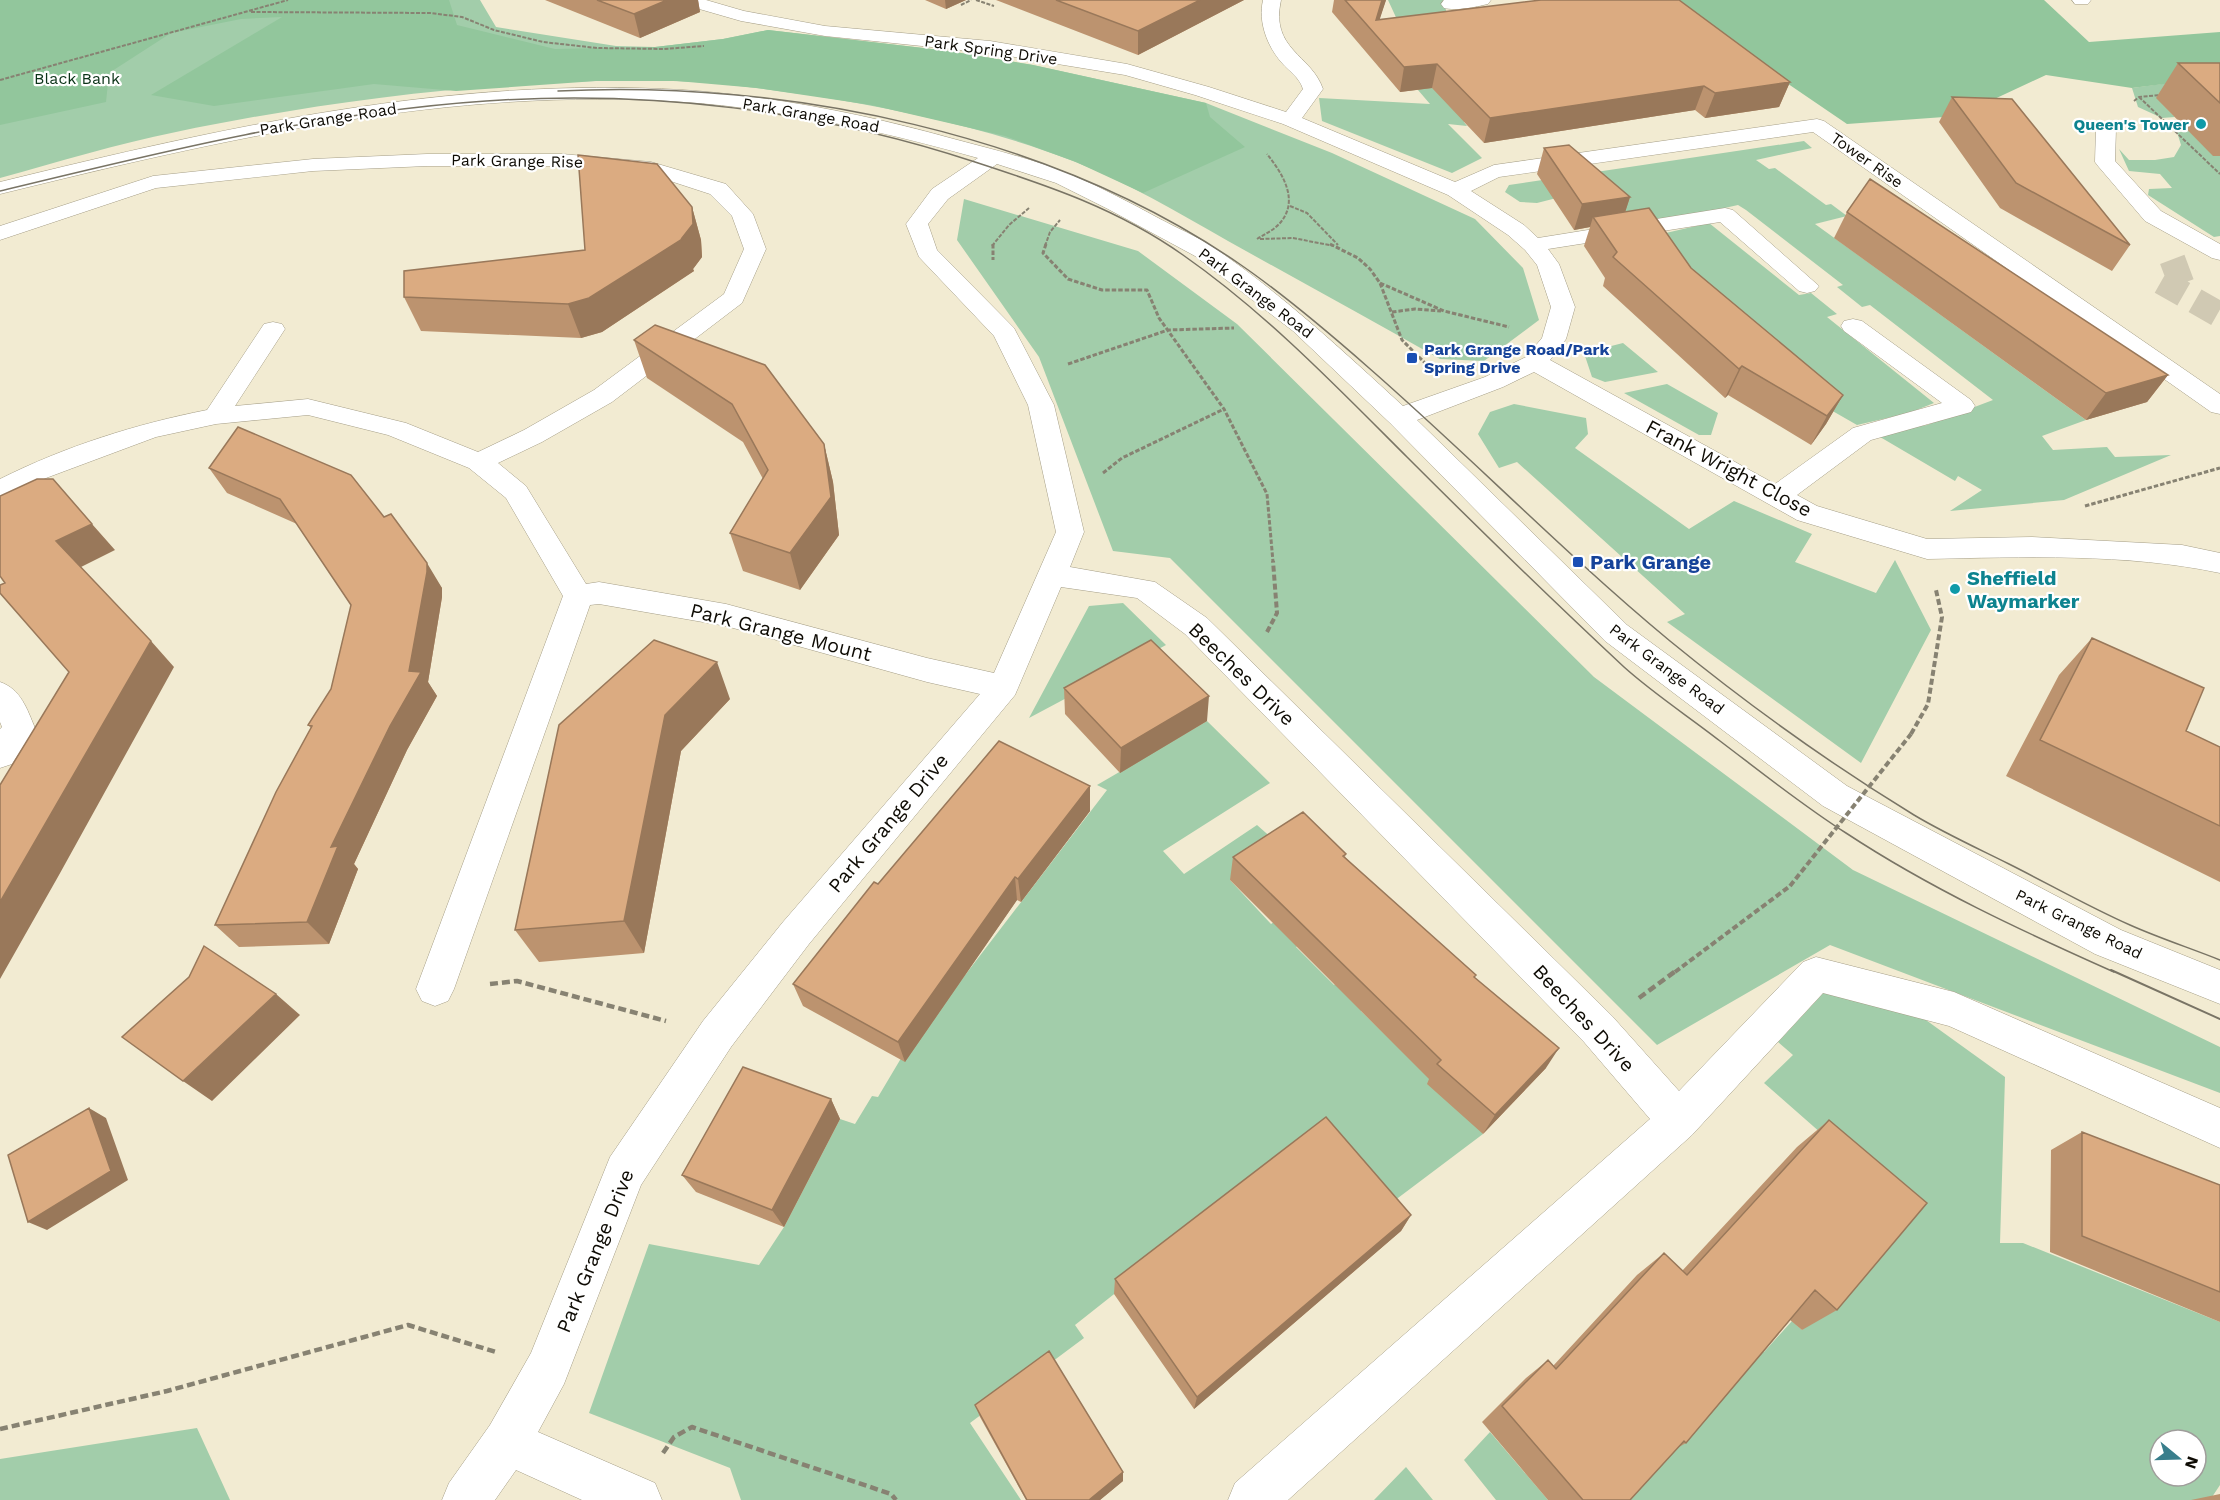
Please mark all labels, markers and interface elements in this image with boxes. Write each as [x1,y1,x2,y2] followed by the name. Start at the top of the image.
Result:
[923,31,1059,69] street label: Park Spring Drive
[34,69,120,88] park label: Black Bank
[741,94,881,136] street label: Park Grange Road
[258,99,398,139] street label: Park Grange Road
[2074,115,2189,134] place label: Queen's Tower
[2194,117,2208,131] marker: Queen's Tower
[1827,128,1907,192] street label: Tower Rise
[451,150,583,172] street label: Park Grange Rise
[1195,244,1317,342] street label: Park Grange Road
[1424,340,1609,377] place label: Park Grange Road/Park Spring Drive
[1405,351,1419,365] marker: Park Grange Road/Park Spring Drive
[1642,414,1816,522] street label: Frank Wright Close
[1590,550,1711,574] place label: Park Grange
[1571,555,1585,569] marker: Park Grange
[1967,566,2080,613] place label: Sheffield Waymarker
[1948,582,1962,596] marker: Sheffield Waymarker
[688,598,875,666] street label: Park Grange Mount
[1184,617,1300,731] street label: Beeches Drive
[1606,620,1728,718] street label: Park Grange Road
[823,749,953,897] street label: Park Grange Drive
[2013,885,2145,963] street label: Park Grange Road
[1528,959,1640,1077] street label: Beeches Drive
[551,1166,639,1336] street label: Park Grange Drive
[2148,1428,2208,1488] north arrow
[2181,1454,2203,1471] text: N

